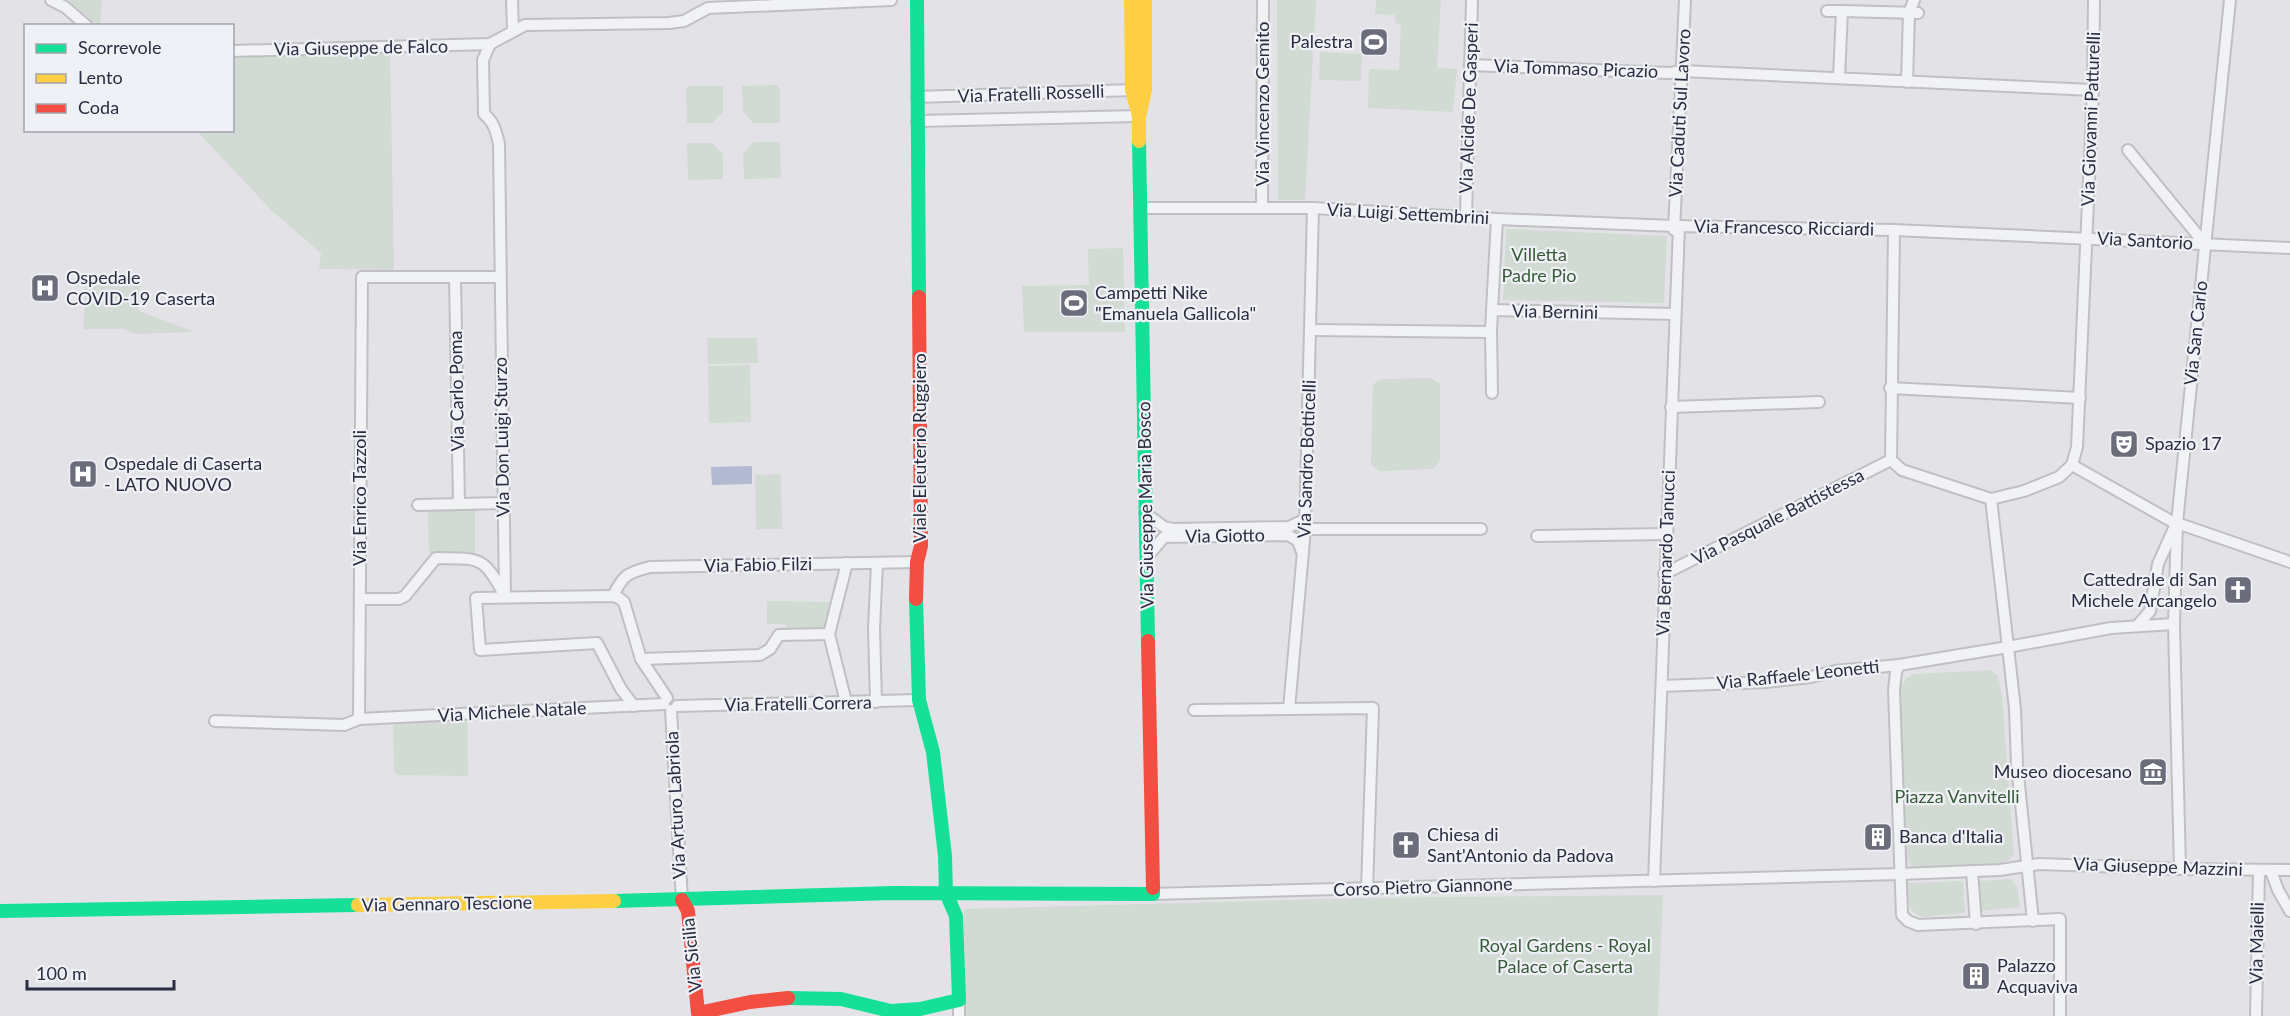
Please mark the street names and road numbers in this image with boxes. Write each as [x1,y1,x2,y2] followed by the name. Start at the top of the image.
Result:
[1251,21,1273,187] street label: Via Vincenzo Gemito
[1454,22,1482,194] street label: Via Alcide De Gasperi
[1664,28,1694,198] street label: Via Caduti Sul Lavoro
[2076,31,2104,207] street label: Via Giovanni Patturelli
[274,34,448,60] street label: Via Giuseppe de Falco
[1493,54,1659,82] street label: Via Tommaso Picazio
[957,79,1105,107] street label: Via Fratelli Rosselli
[1326,198,1490,228] street label: Via Luigi Settembrini
[1694,214,1874,240] street label: Via Francesco Ricciardi
[2096,226,2194,254] street label: Via Santorio
[2179,279,2211,386] street label: Via San Carlo
[1512,299,1598,323] street label: Via Bernini
[444,330,468,452] street label: Via Carlo Poma
[908,353,930,543] street label: Viale Eleuterio Ruggiero
[489,357,513,517] street label: Via Don Luigi Sturzo
[1292,379,1320,539] street label: Via Sandro Botticelli
[1132,401,1158,609] street label: Via Giuseppe Maria Bosco
[348,430,370,566] street label: Via Enrico Tazzoli
[1688,463,1867,569] street label: Via Pasquale Battistessa
[1651,470,1679,636] street label: Via Bernardo Tanucci
[1185,523,1265,547] street label: Via Giotto
[704,552,812,576] street label: Via Fabio Filzi
[1716,655,1880,693] street label: Via Raffaele Leonetti
[724,691,872,715] street label: Via Fratelli Correra
[437,696,587,726] street label: Via Michele Natale
[660,730,690,880] street label: Via Arturo Labriola
[2073,852,2243,880] street label: Via Giuseppe Mazzini
[1333,872,1513,900] street label: Corso Pietro Giannone
[362,891,532,915] street label: Via Gennaro Tescione
[2244,902,2268,984] street label: Via Maielli
[676,917,706,993] street label: Via Sicilia

